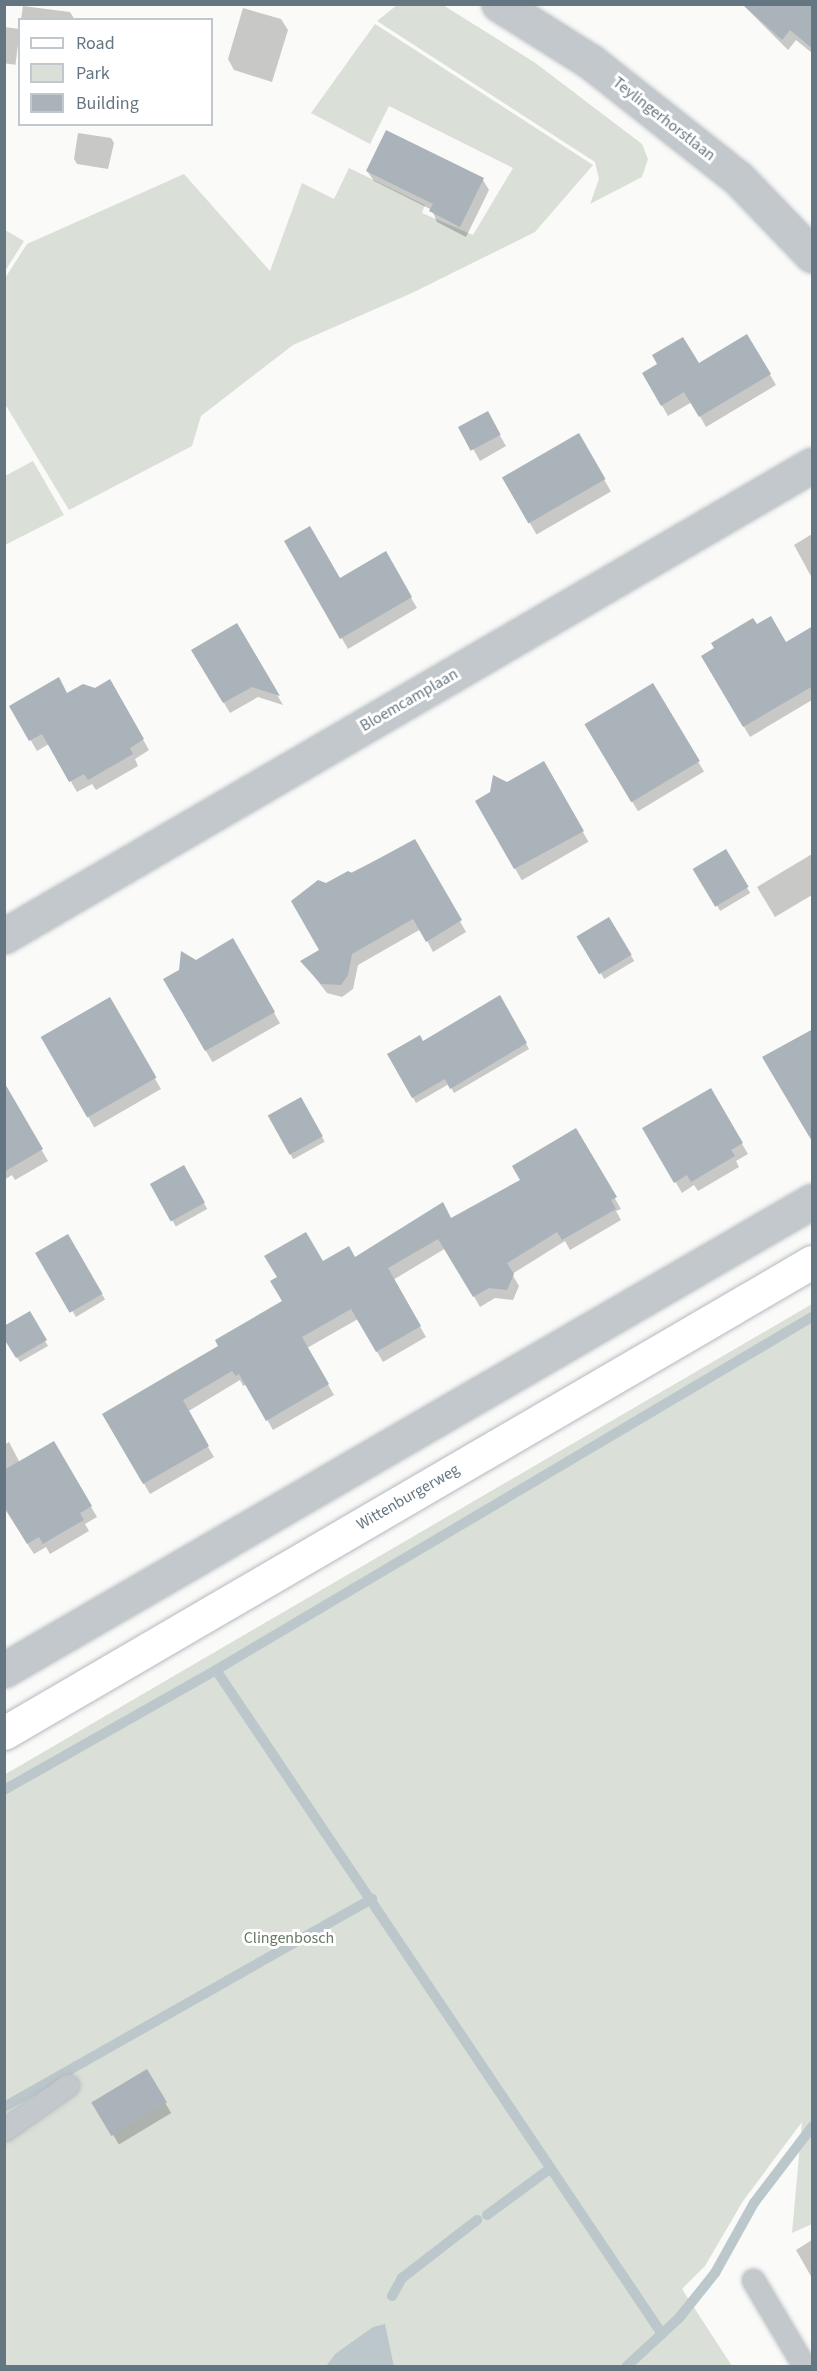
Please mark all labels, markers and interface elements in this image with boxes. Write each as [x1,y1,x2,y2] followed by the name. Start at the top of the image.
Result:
[18,18,213,126] legend
[76,31,115,56] text: Road
[76,61,110,86] text: Park
[609,73,719,165] street label: Teylingerhorstlaan
[76,91,139,116] text: Building
[357,664,461,736] street label: Bloemcamplaan
[353,1460,463,1534] street label: Wittenburgerweg
[244,1928,334,1948] park label: Clingenbosch

